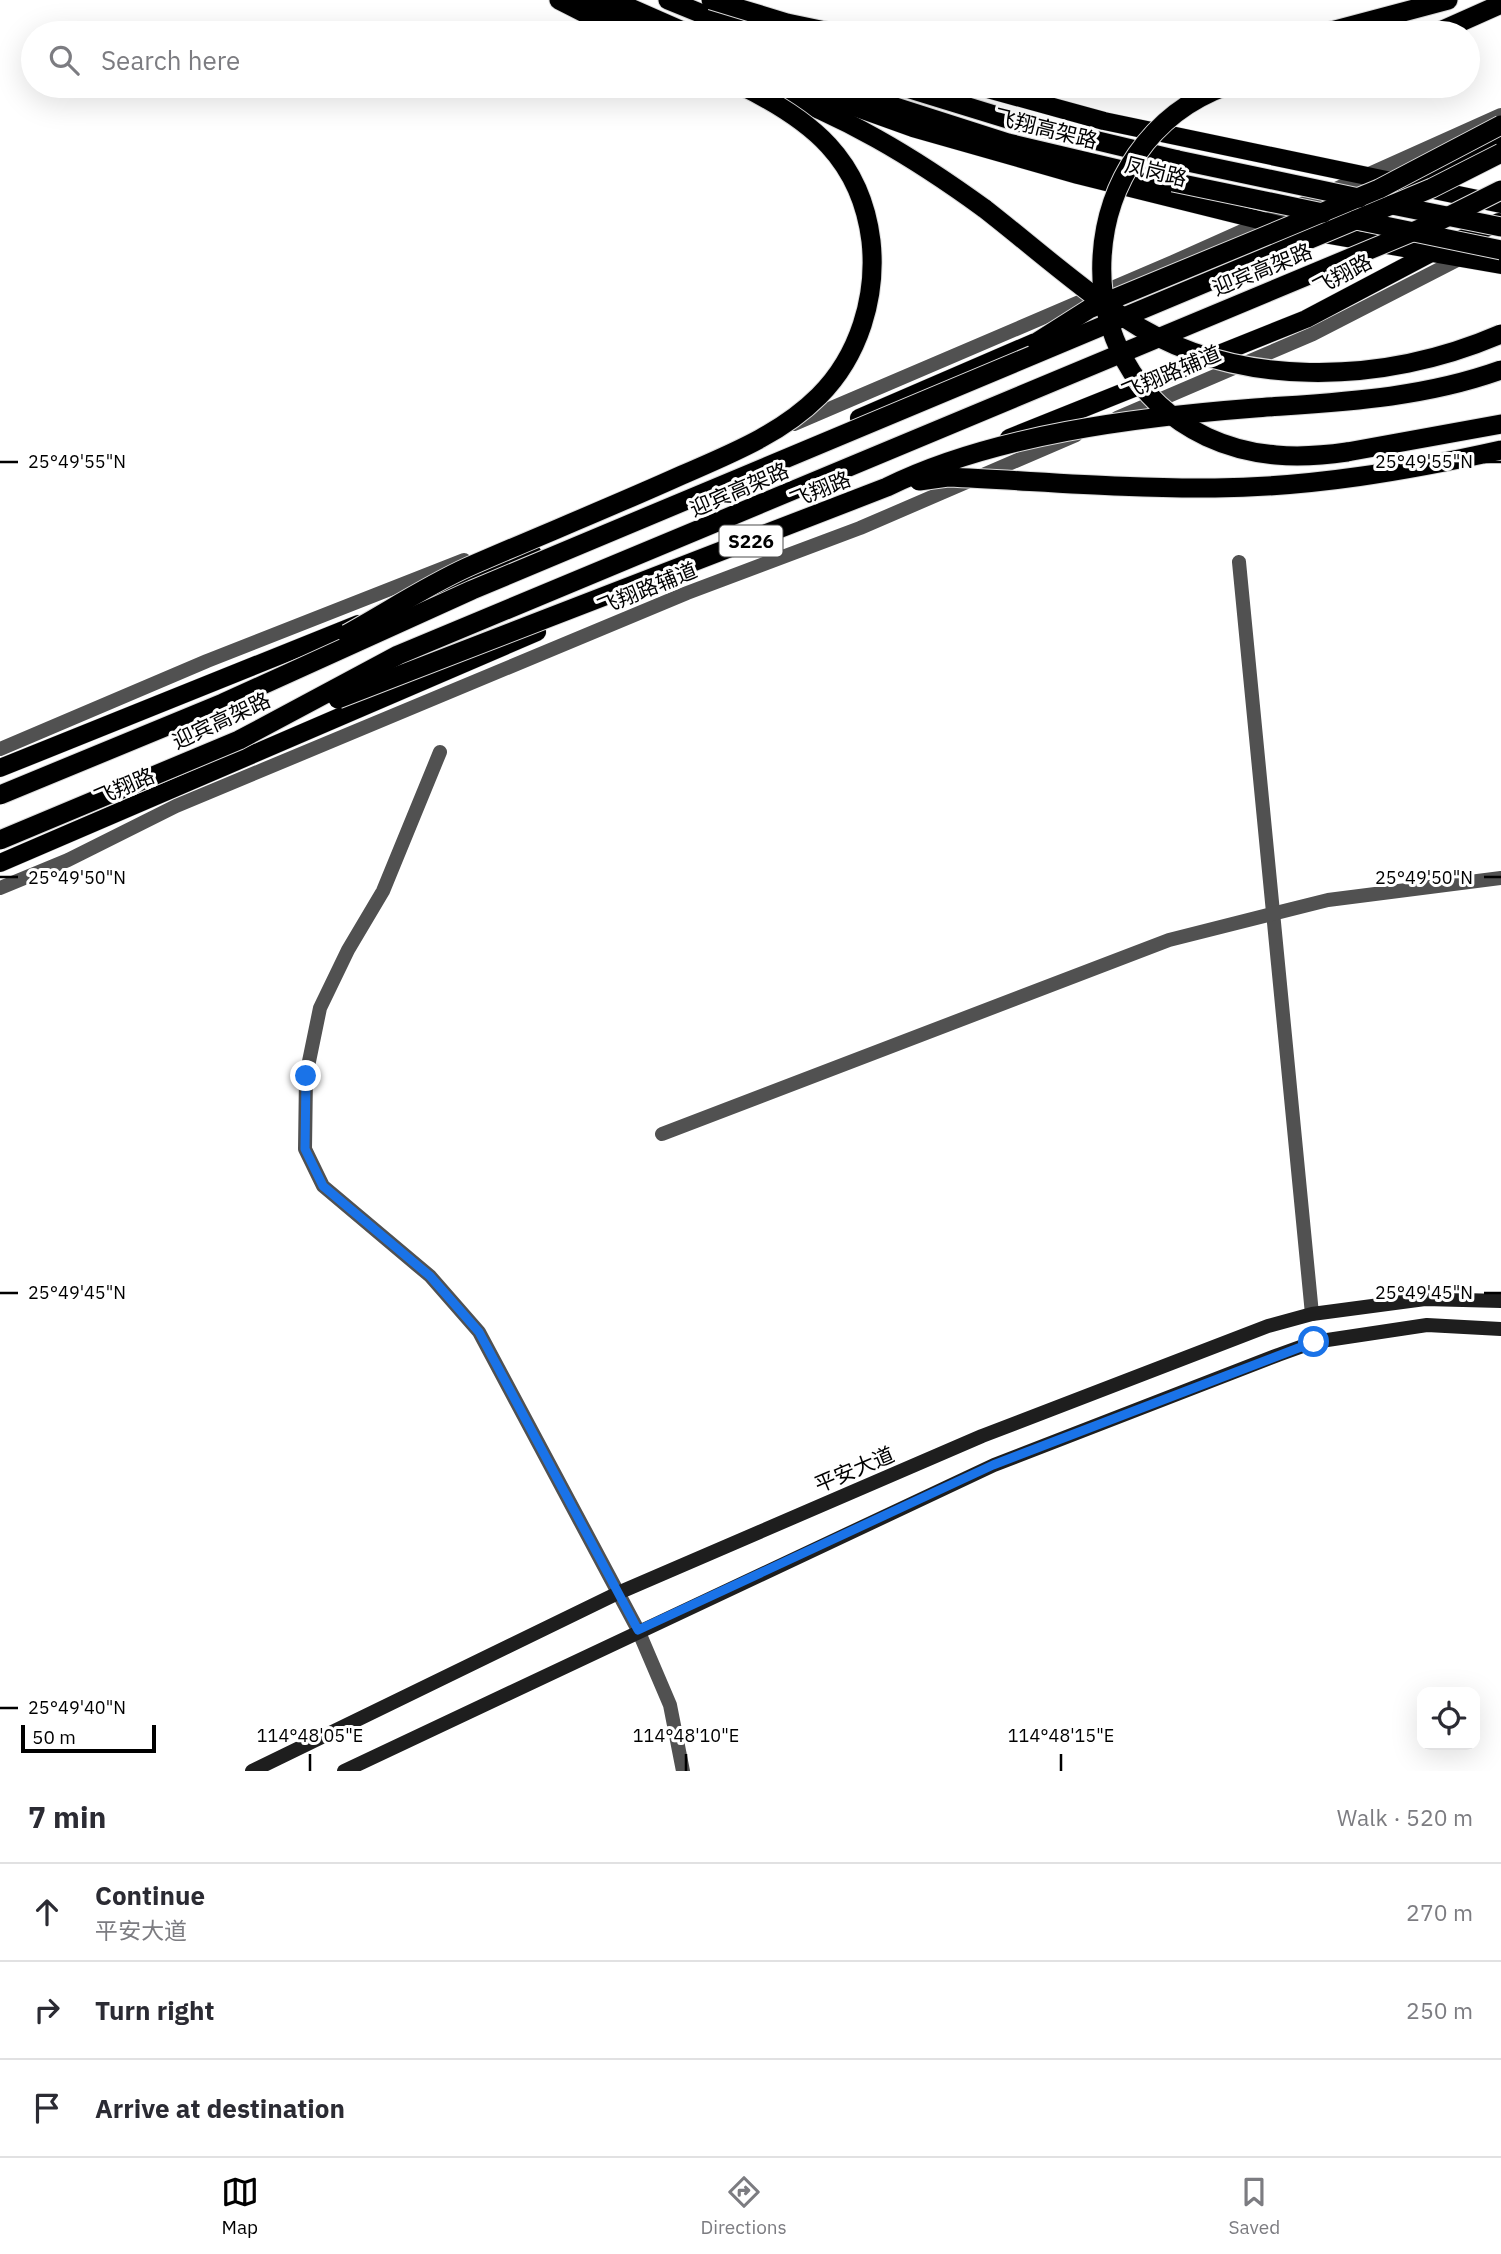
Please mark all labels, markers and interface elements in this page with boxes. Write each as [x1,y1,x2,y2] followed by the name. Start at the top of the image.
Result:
[21,21,1480,98] search box
[45,41,83,79] icon: search
[101,43,240,77] text: Search here
[992,102,1100,154] street label: 飞翔高架路
[1122,150,1190,192] street label: 凤岗路
[1208,236,1316,302] street label: 迎宾高架路
[1308,247,1376,301] street label: 飞翔路
[1117,339,1225,405] street label: 飞翔路辅道
[28,450,126,473] text: 25°49'55"N
[1375,450,1473,473] text: 25°49'55"N
[685,456,793,522] street label: 迎宾高架路
[786,464,854,514] street label: 飞翔路
[720,526,782,556] road number: S226
[593,555,701,621] street label: 飞翔路辅道
[168,685,274,755] street label: 迎宾高架路
[90,761,158,811] street label: 飞翔路
[28,866,126,889] text: 25°49'50"N
[1375,866,1473,889] text: 25°49'50"N
[290,1060,321,1091] route end
[28,1281,126,1304] text: 25°49'45"N
[1375,1281,1473,1304] text: 25°49'45"N
[1298,1326,1329,1357] route start
[810,1440,898,1498] street label: 平安大道
[1417,1687,1480,1750] map controls
[1417,1687,1480,1750] button: locate
[28,1696,126,1719] text: 25°49'40"N
[21,1722,156,1754] scale bar
[257,1724,363,1747] text: 114°48'05"E
[633,1724,739,1747] text: 114°48'10"E
[1008,1724,1114,1747] text: 114°48'15"E
[32,1725,76,1749] text: 50 m
[28,1797,106,1836] text: 7 min
[1337,1802,1473,1832] text: Walk · 520 m
[95,1878,205,1912] text: Continue
[28,1893,66,1931] icon: ahead
[1406,1897,1473,1927] text: 270 m
[95,1915,187,1945] text: 平安大道
[28,1991,66,2029] icon: right
[95,1993,214,2027] text: Turn right
[1406,1995,1473,2025] text: 250 m
[28,2089,66,2127] icon: arrive
[95,2091,345,2125] text: Arrive at destination
[221,2173,259,2239] tab: Map
[700,2173,787,2239] tab: Directions
[1229,2173,1280,2239] tab: Saved

